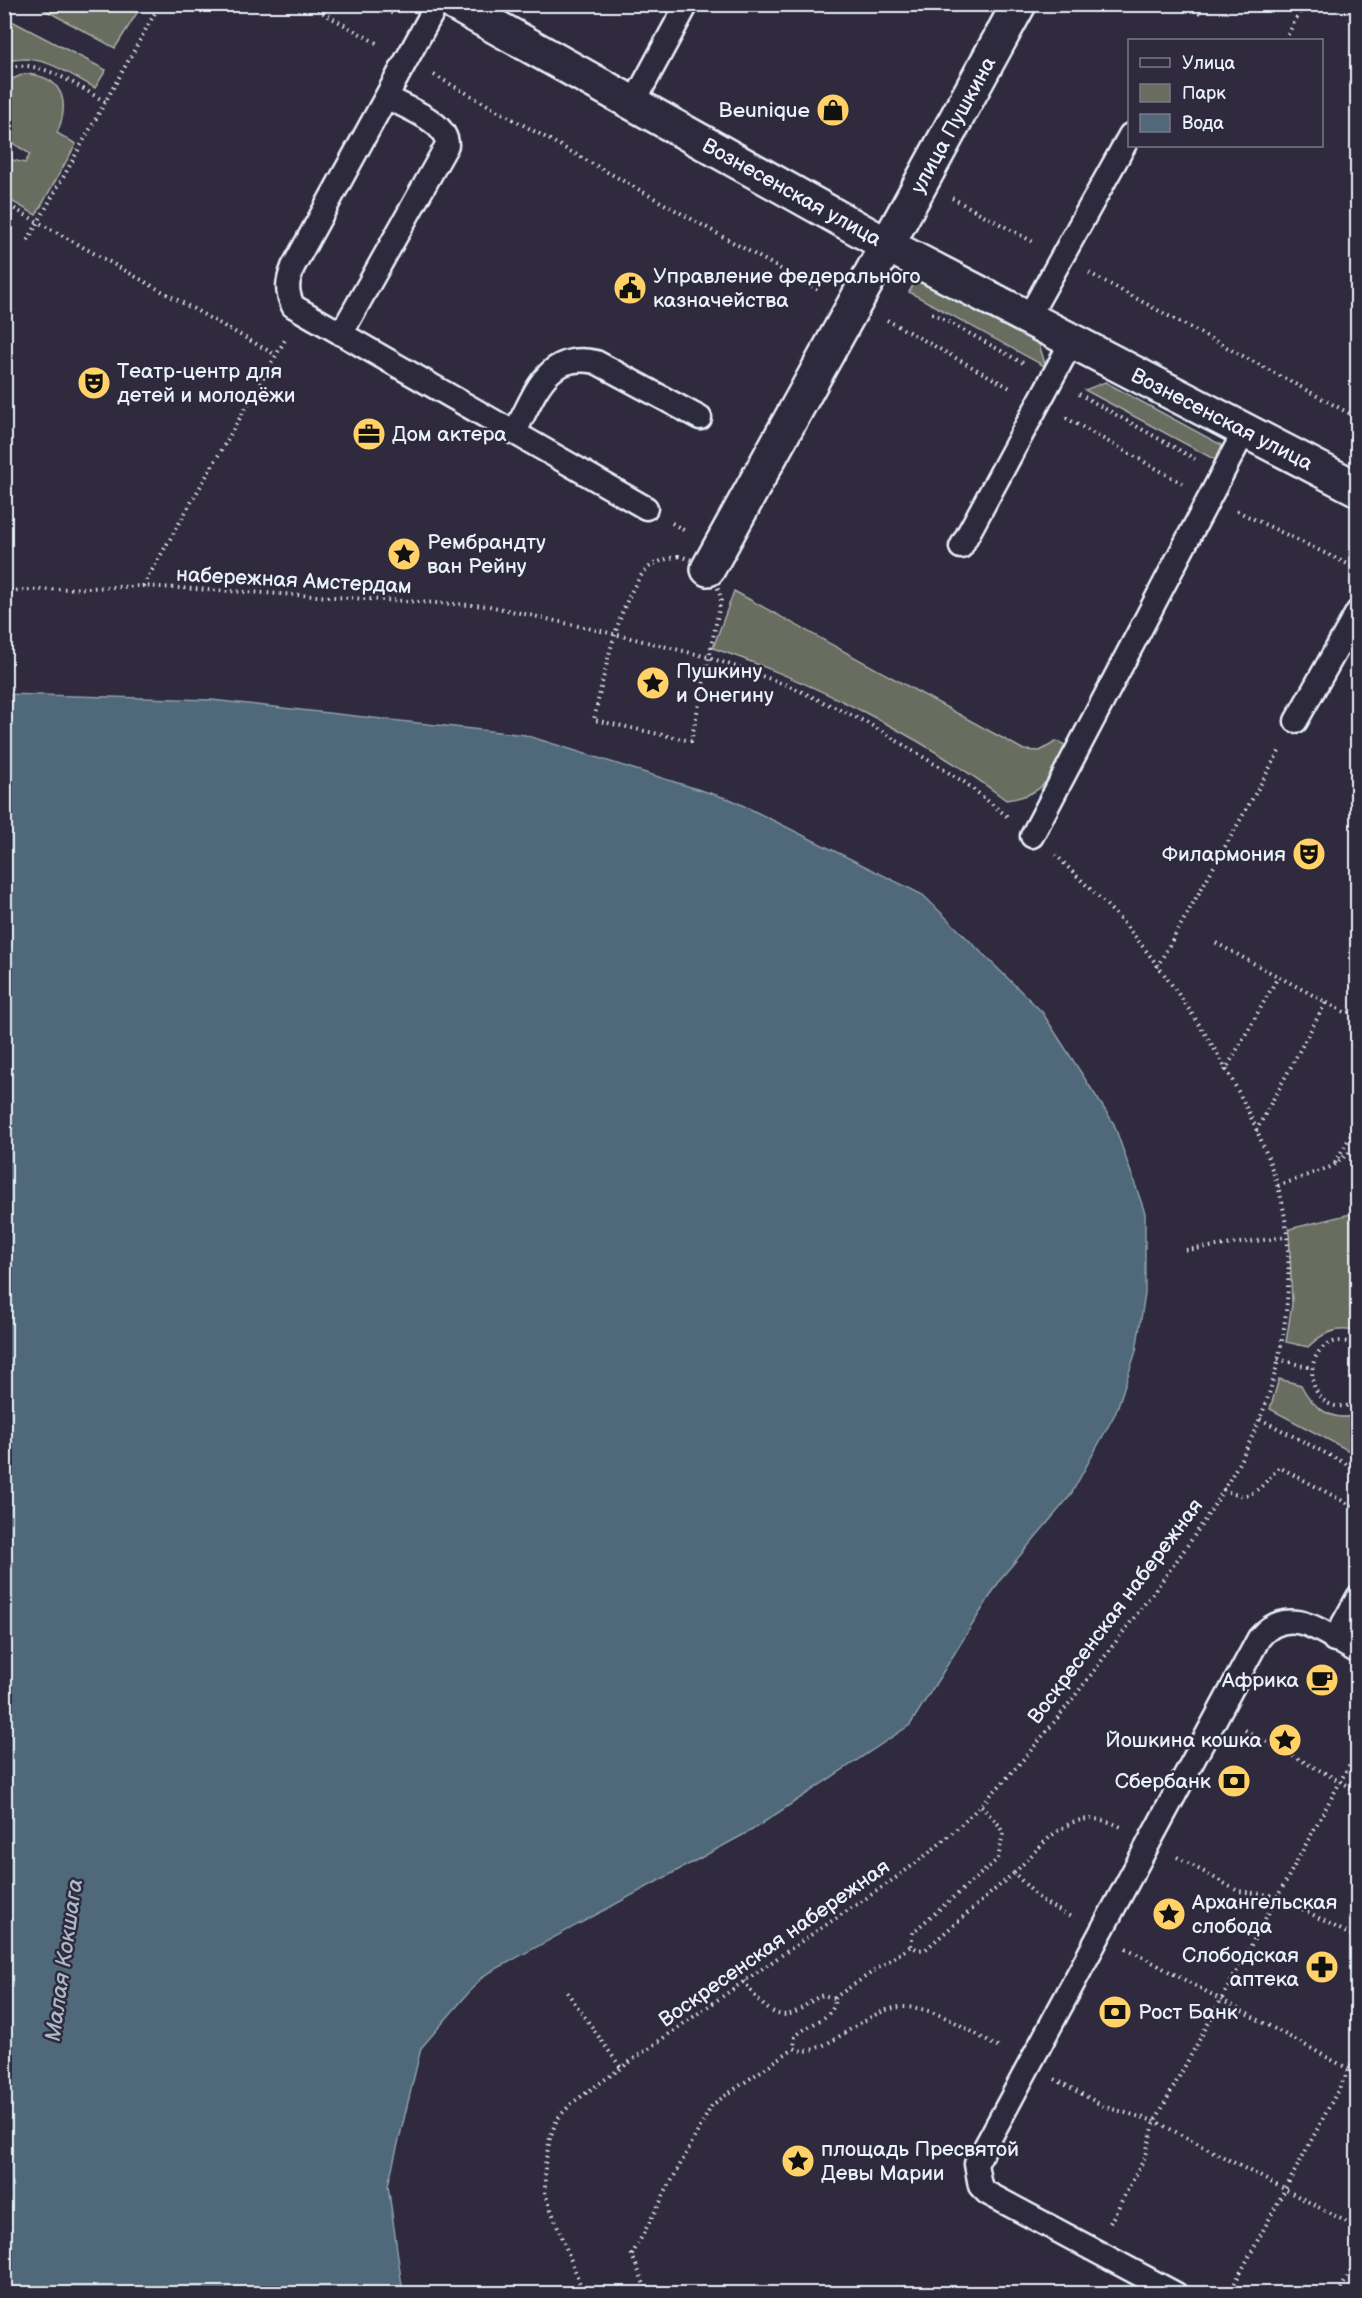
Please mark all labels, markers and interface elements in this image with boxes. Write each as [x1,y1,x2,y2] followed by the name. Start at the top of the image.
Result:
[1128,39,1323,147] legend
[906,52,1002,198] street label: улица Пушкина
[1182,53,1236,74] text: Улица
[1182,83,1226,104] text: Парк
[815,92,851,128] shop icon: Beunique
[718,98,810,123] place label: Beunique
[1182,113,1224,134] text: Вода
[698,133,886,252] street label: Вознесенская улица
[653,264,921,313] place label: Управление федерального казначейства
[612,270,648,306] public building icon: Управление федерального казначейства
[117,359,296,408] place label: Театр-центр для детей и молодёжи
[1127,363,1317,476] street label: Вознесенская улица
[76,365,112,401] theatre icon: Театр-центр для детей и молодёжи
[351,416,387,452] office icon: Дом актера
[392,422,507,447] place label: Дом актера
[427,530,546,579] place label: Рембрандту ван Рейну
[386,536,422,572] place icon: Рембрандту ван Рейну
[176,562,412,599] street label: набережная Амстердам
[676,659,774,708] place label: Пушкину и Онегину
[635,665,671,701] place icon: Пушкину и Онегину
[1291,836,1327,872] theatre icon: Филармония
[1162,842,1286,867] place label: Филармония
[1022,1494,1208,1729] street label: Воскресенская набережная
[1304,1662,1340,1698] cafe icon: Африка
[1221,1668,1300,1693] place label: Африка
[1267,1722,1303,1758] place icon: Йошкина кошка
[1105,1728,1263,1753] place label: Йошкина кошка
[1216,1763,1252,1799] bank icon: Сбербанк
[1115,1769,1211,1794] place label: Сбербанк
[654,1854,894,2033] street label: Воскресенская набережная
[40,1877,89,2043] water label: Малая Кокшага
[1191,1890,1337,1939] place label: Архангельская слобода
[1151,1896,1187,1932] place icon: Архангельская слобода
[1182,1943,1300,1992] place label: Слободская аптека
[1304,1949,1340,1985] pharmacy icon: Слободская аптека
[1097,1994,1133,2030] bank icon: Рост Банк
[1138,2000,1238,2025] place label: Рост Банк
[821,2137,1019,2186] place label: площадь Пресвятой Девы Марии
[780,2143,816,2179] place icon: площадь Пресвятой Девы Марии

